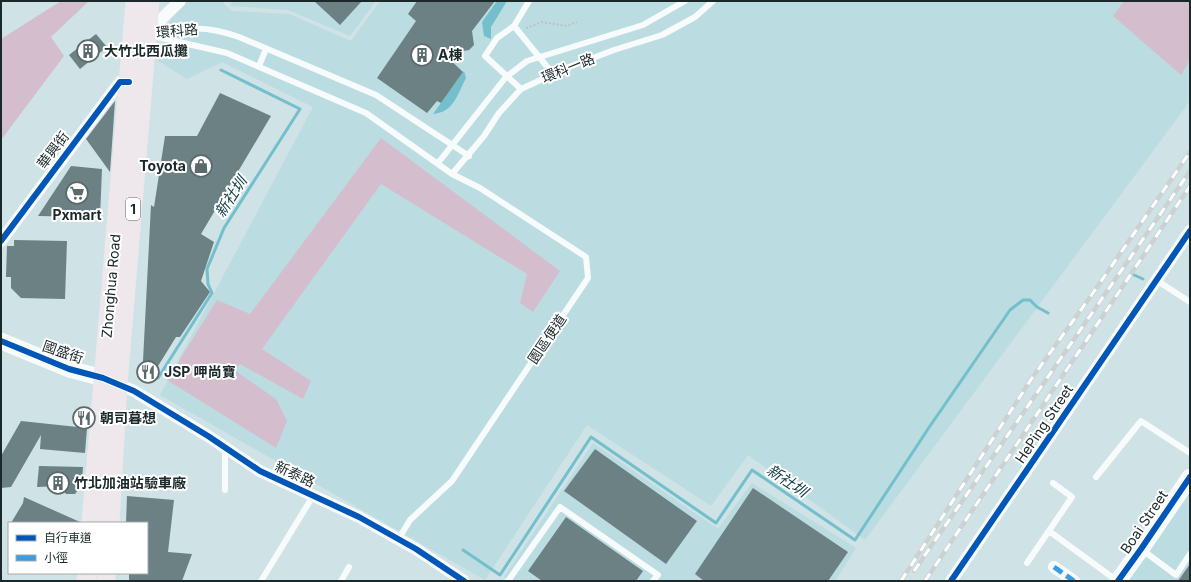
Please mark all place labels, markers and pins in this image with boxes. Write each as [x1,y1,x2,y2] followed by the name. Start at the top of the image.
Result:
[75,38,101,64] building icon: 大竹北西瓜攤
[104,42,188,59] place label: 大竹北西瓜攤
[409,42,435,68] building icon: A棟
[438,46,462,63] place label: A棟
[188,153,214,179] shop icon: Toyota
[139,157,186,174] place label: Toyota
[64,180,90,206] supermarket icon: Pxmart
[52,206,102,223] place label: Pxmart
[135,359,161,385] restaurant icon: JSP 呷尚寶
[164,363,236,380] place label: JSP 呷尚寶
[71,405,97,431] restaurant icon: 朝司暮想
[100,409,156,426] place label: 朝司暮想
[45,470,71,496] building icon: 竹北加油站驗車廠
[74,474,186,491] place label: 竹北加油站驗車廠

